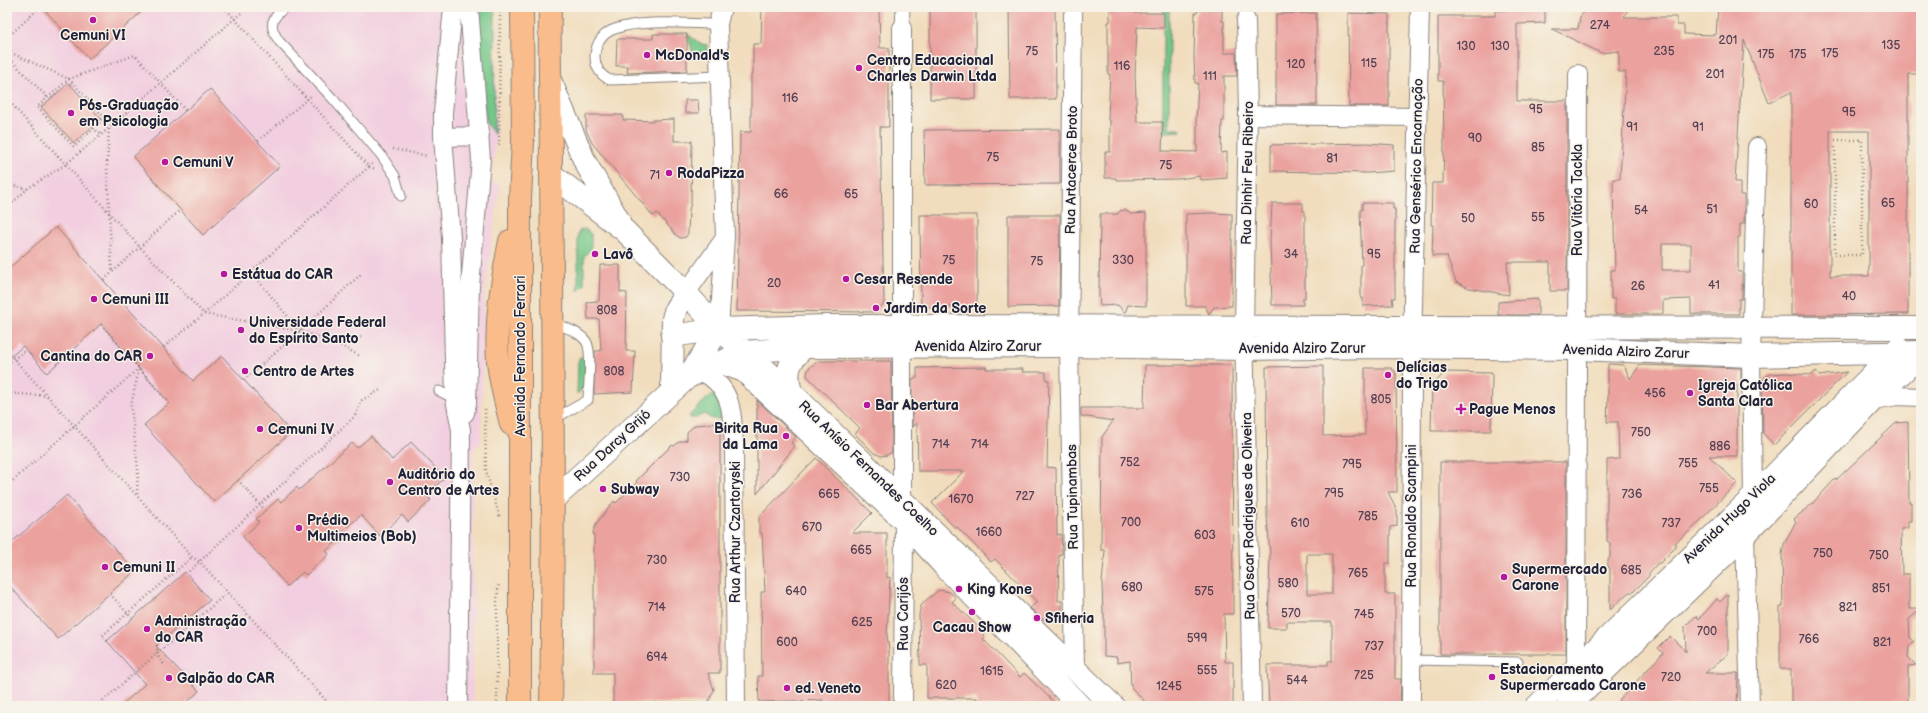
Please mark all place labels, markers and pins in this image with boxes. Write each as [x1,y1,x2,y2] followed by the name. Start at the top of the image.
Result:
[88,15,98,25] marker: Cemuni VI
[60,27,126,44] place label: Cemuni VI
[655,47,730,64] place label: McDonald's
[642,50,652,60] marker: McDonald's
[867,52,997,85] place label: Centro Educacional Charles Darwin Ltda
[854,63,864,73] marker: Centro Educacional Charles Darwin Ltda
[79,97,179,130] place label: Pós-Graduação em Psicologia
[66,108,76,118] marker: Pós-Graduação em Psicologia
[173,154,234,171] place label: Cemuni V
[160,157,170,167] marker: Cemuni V
[677,165,744,182] place label: RodaPizza
[664,168,674,178] marker: RodaPizza
[603,246,633,263] place label: Lavô
[590,249,600,259] marker: Lavô
[232,266,333,283] place label: Estátua do CAR
[219,269,229,279] marker: Estátua do CAR
[854,271,953,288] place label: Cesar Resende
[841,274,851,284] marker: Cesar Resende
[102,291,169,308] place label: Cemuni III
[89,294,99,304] marker: Cemuni III
[884,300,986,317] place label: Jardim da Sorte
[871,303,881,313] marker: Jardim da Sorte
[249,314,386,347] place label: Universidade Federal do Espírito Santo
[236,325,246,335] marker: Universidade Federal do Espírito Santo
[40,348,142,365] place label: Cantina do CAR
[145,351,155,361] marker: Cantina do CAR
[1396,359,1448,392] place label: Delícias do Trigo
[253,363,354,380] place label: Centro de Artes
[240,366,250,376] marker: Centro de Artes
[1383,370,1393,380] marker: Delícias do Trigo
[1698,377,1793,410] place label: Igreja Católica Santa Clara
[1685,388,1695,398] marker: Igreja Católica Santa Clara
[875,397,959,414] place label: Bar Abertura
[862,400,872,410] marker: Bar Abertura
[1469,401,1556,418] place label: Pague Menos
[1456,404,1466,414] marker: Pague Menos
[714,420,778,453] place label: Birita Rua da Lama
[268,421,335,438] place label: Cemuni IV
[255,424,265,434] marker: Cemuni IV
[781,431,791,441] marker: Birita Rua da Lama
[397,466,499,499] place label: Auditório do Centro de Artes
[385,477,395,487] marker: Auditório do Centro de Artes
[611,481,660,498] place label: Subway
[598,484,608,494] marker: Subway
[307,512,417,545] place label: Prédio Multimeios (Bob)
[294,523,304,533] marker: Prédio Multimeios (Bob)
[113,559,176,576] place label: Cemuni II
[1512,561,1607,594] place label: Supermercado Carone
[100,562,110,572] marker: Cemuni II
[1499,572,1509,582] marker: Supermercado Carone
[967,581,1032,598] place label: King Kone
[954,584,964,594] marker: King Kone
[967,607,977,617] marker: Cacau Show
[1045,610,1094,627] place label: Sfiheria
[154,613,247,646] place label: Administração do CAR
[1032,613,1042,623] marker: Sfiheria
[933,619,1012,636] place label: Cacau Show
[142,624,152,634] marker: Administração do CAR
[1500,661,1646,694] place label: Estacionamento Supermercado Carone
[177,670,275,687] place label: Galpão do CAR
[1487,672,1497,682] marker: Estacionamento Supermercado Carone
[164,673,174,683] marker: Galpão do CAR
[795,680,861,697] place label: ed. Veneto
[782,683,792,693] marker: ed. Veneto

